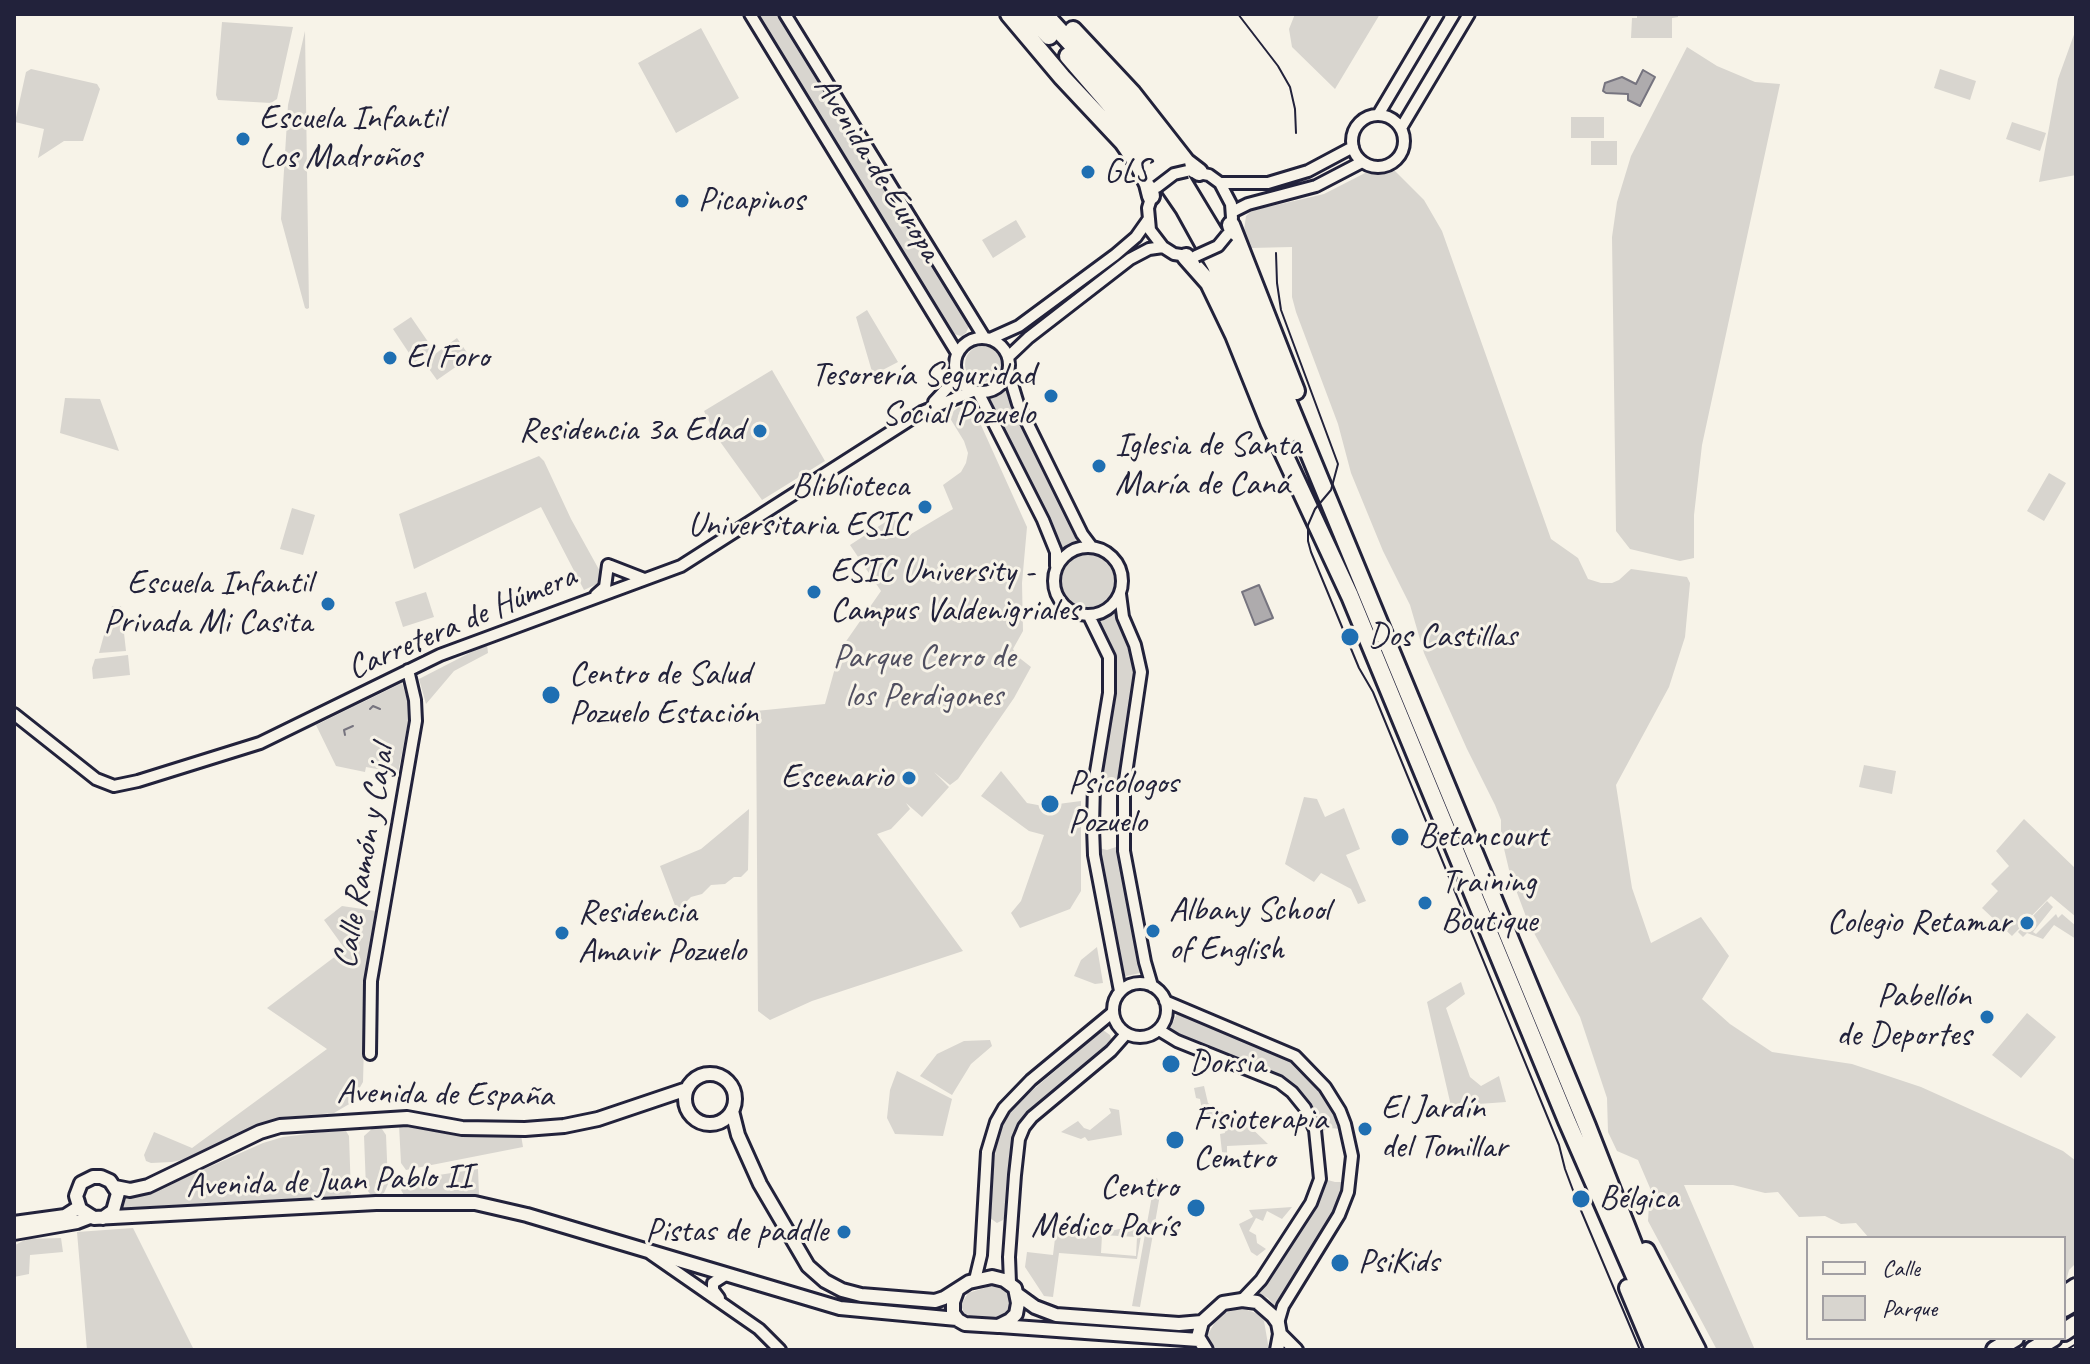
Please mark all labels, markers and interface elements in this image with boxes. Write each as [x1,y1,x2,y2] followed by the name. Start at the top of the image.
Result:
[804,69,950,269] street label: Avenida de Europa
[259,99,444,178] place label: Escuela Infantil Los Madroños
[234,130,252,148] marker: Escuela Infantil Los Madroños
[1104,152,1150,192] place label: GLS
[1079,163,1097,181] marker: GLS
[698,181,804,221] place label: Picapinos
[673,192,691,210] marker: Picapinos
[406,338,489,378] place label: El Foro
[381,349,399,367] marker: El Foro
[811,356,1035,436] place label: Tesorería Seguridad Social Pozuelo
[1042,387,1060,405] marker: Tesorería Seguridad Social Pozuelo
[519,411,744,451] place label: Residencia 3a Edad
[751,422,769,440] marker: Residencia 3a Edad
[1115,426,1301,506] place label: Iglesia de Santa María de Caná
[1090,457,1108,475] marker: Iglesia de Santa María de Caná
[688,467,909,546] place label: Bliblioteca Universitaria ESIC
[916,498,934,516] marker: Bliblioteca Universitaria ESIC
[830,552,1080,632] place label: ESIC University - Campus Valdenigriales
[342,557,582,689] street label: Carretera de Húmera
[104,564,312,644] place label: Escuela Infantil Privada Mi Casita
[805,583,823,601] marker: ESIC University - Campus Valdenigriales
[319,595,337,613] marker: Escuela Infantil Privada Mi Casita
[1368,617,1517,657] place label: Dos Castillas
[1339,626,1361,648] marker: Dos Castillas
[833,638,1015,718] park label: Parque Cerro de los Perdigones
[569,655,758,734] place label: Centro de Salud Pozuelo Estación
[540,684,562,706] marker: Centro de Salud Pozuelo Estación
[325,742,405,972] street label: Calle Ramón y Cajal
[781,758,893,798] place label: Escenario
[1068,764,1178,844] place label: Psicólogos Pozuelo
[900,769,918,787] marker: Escenario
[1039,793,1061,815] marker: Psicólogos Pozuelo
[1418,817,1548,857] place label: Betancourt
[1389,826,1411,848] marker: Betancourt
[1441,863,1537,942] place label: Training Boutique
[1169,891,1330,970] place label: Albany School of English
[578,893,746,972] place label: Residencia Amavir Pozuelo
[1416,894,1434,912] marker: Training Boutique
[1827,903,2011,943] place label: Colegio Retamar
[2018,914,2036,932] marker: Colegio Retamar
[1144,922,1162,940] marker: Albany School of English
[553,924,571,942] marker: Residencia Amavir Pozuelo
[1836,977,1971,1056] place label: Pabellón de Deportes
[1978,1008,1996,1026] marker: Pabellón de Deportes
[1189,1044,1265,1084] place label: Dorsia
[1160,1053,1182,1075] marker: Dorsia
[336,1073,554,1117] street label: Avenida de España
[1381,1089,1507,1168] place label: El Jardín del Tomillar
[1193,1100,1327,1180] place label: Fisioterapia Cemtro
[1356,1120,1374,1138] marker: El Jardín del Tomillar
[1164,1129,1186,1151] marker: Fisioterapia Cemtro
[185,1157,473,1207] street label: Avenida de Juan Pablo II
[1031,1168,1178,1248] place label: Centro Médico París
[1599,1179,1678,1219] place label: Bélgica
[1570,1188,1592,1210] marker: Bélgica
[1185,1197,1207,1219] marker: Centro Médico París
[645,1212,828,1252] place label: Pistas de paddle
[835,1223,853,1241] marker: Pistas de paddle
[1806,1236,2066,1340] legend
[1358,1243,1439,1283] place label: PsiKids
[1329,1252,1351,1274] marker: PsiKids
[1882,1253,1920,1283] text: Calle
[1882,1293,1937,1323] text: Parque

